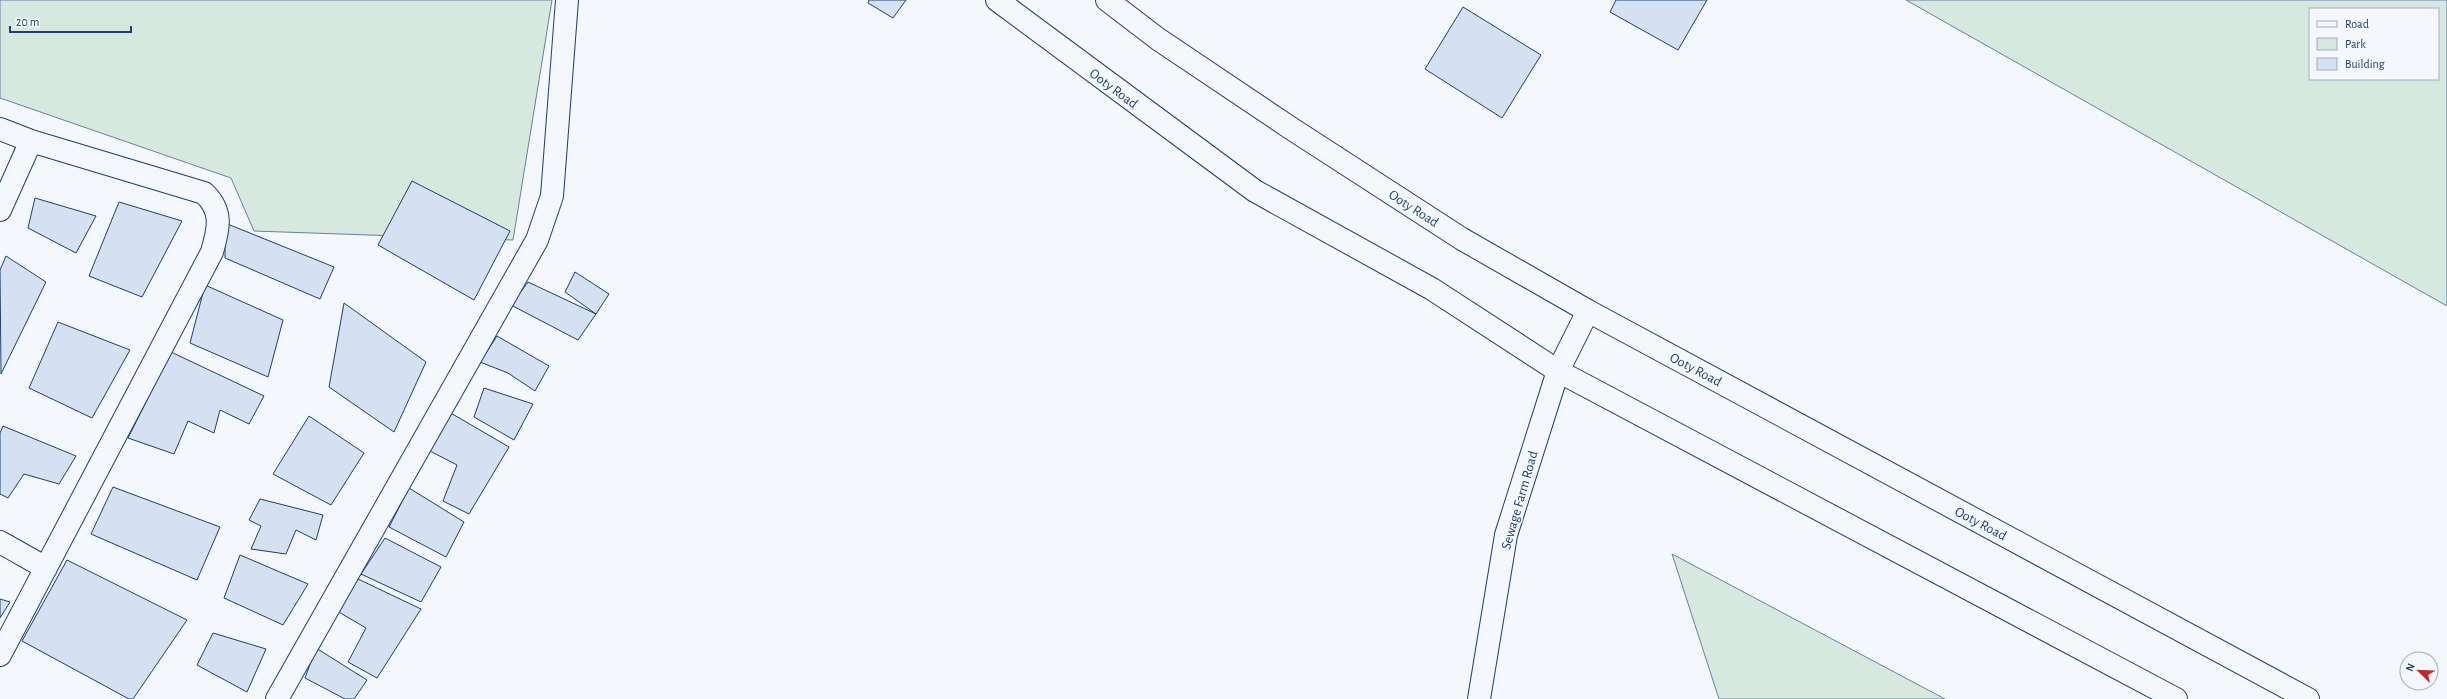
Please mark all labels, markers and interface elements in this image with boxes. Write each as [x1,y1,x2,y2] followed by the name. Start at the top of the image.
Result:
[10,8,131,34] scale bar
[2309,8,2439,80] legend
[16,16,39,28] text: 20 m
[2345,18,2369,30] text: Road
[2345,38,2366,50] text: Park
[2345,58,2385,70] text: Building
[1087,66,1140,111] street label: Ooty Road
[1386,188,1441,230] street label: Ooty Road
[1667,350,1724,389] street label: Ooty Road
[1499,449,1541,551] street label: Sewage Farm Road
[1952,504,2009,543] street label: Ooty Road
[2399,651,2439,691] north arrow
[2404,662,2417,673] text: N

